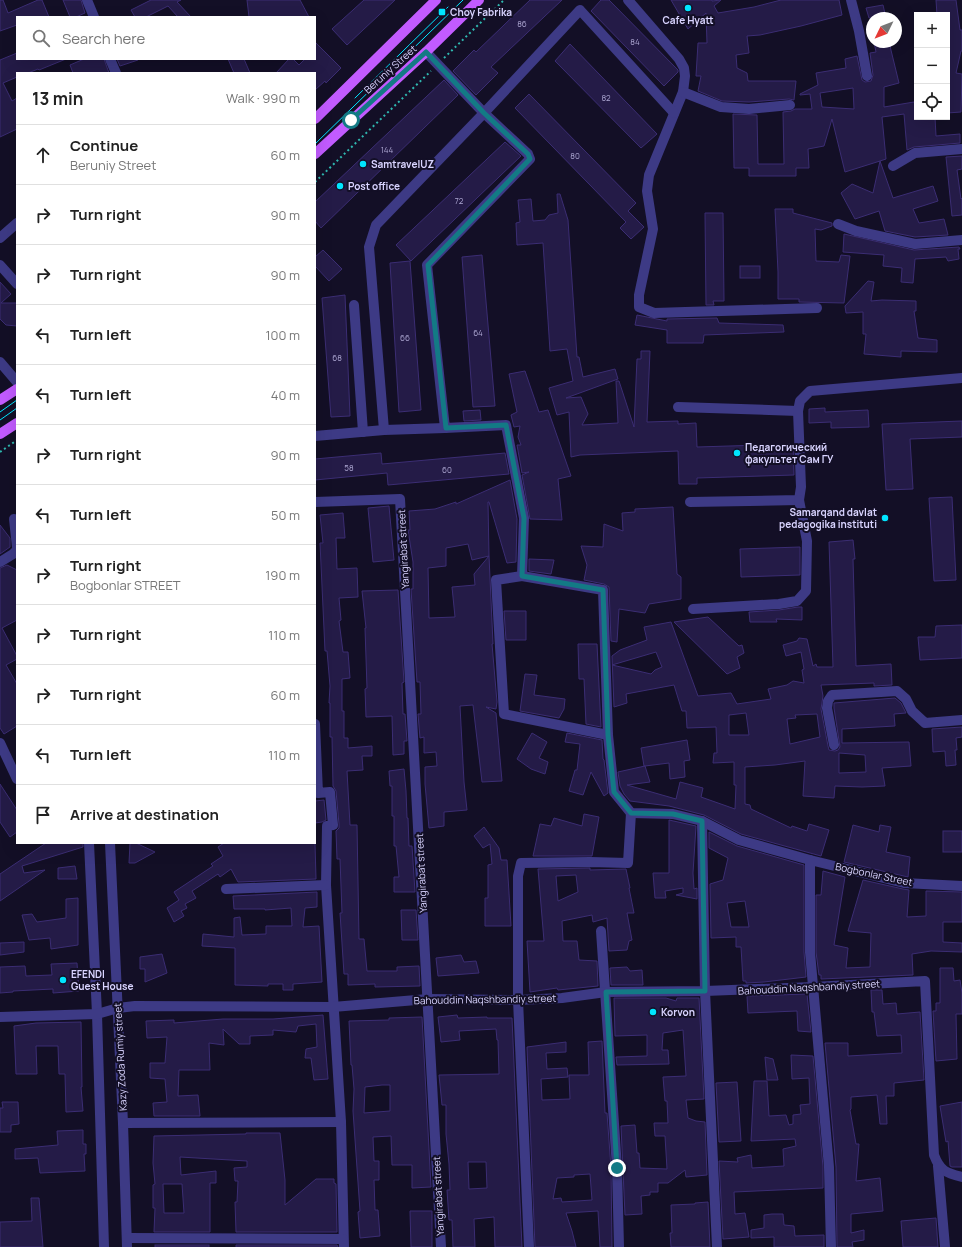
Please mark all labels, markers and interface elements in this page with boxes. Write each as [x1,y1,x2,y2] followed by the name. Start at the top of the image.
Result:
[683,3,693,13] marker: Cafe Hyatt
[450,5,512,19] place label: Choy Fabrika
[437,7,447,17] marker: Choy Fabrika
[866,12,902,48] north arrow
[914,12,950,120] map controls
[914,12,950,48] button: +
[662,13,714,27] place label: Cafe Hyatt
[16,16,316,60] search box
[517,18,527,29] house number: 86
[30,27,52,49] icon: search
[62,28,145,49] text: Search here
[630,36,640,47] house number: 84
[361,42,419,96] street label: Beruniy Street
[914,48,950,84] button: −
[914,84,950,120] button: locate
[32,87,83,110] text: 13 min
[226,89,300,107] text: Walk · 990 m
[601,92,611,103] house number: 82
[342,111,360,129] route start
[70,135,138,156] text: Continue
[32,144,54,166] icon: ahead
[381,144,394,155] house number: 144
[270,146,300,164] text: 60 m
[570,150,580,161] house number: 80
[70,156,156,174] text: Beruniy Street
[371,157,434,171] place label: SamtravelUZ
[358,159,368,169] marker: SamtravelUZ
[348,179,400,193] place label: Post office
[335,181,345,191] marker: Post office
[455,195,464,206] house number: 72
[32,204,54,226] icon: right
[70,204,141,225] text: Turn right
[270,206,300,224] text: 90 m
[32,264,54,286] icon: right
[70,264,141,285] text: Turn right
[270,266,300,284] text: 90 m
[32,324,54,346] icon: left
[70,324,132,345] text: Turn left
[265,326,300,344] text: 100 m
[473,327,483,338] house number: 64
[400,332,410,343] house number: 66
[332,352,342,363] house number: 68
[32,384,54,406] icon: left
[70,384,132,405] text: Turn left
[271,386,300,404] text: 40 m
[745,440,834,466] place label: Педагогический факультет Сам ГУ
[32,444,54,466] icon: right
[70,444,141,465] text: Turn right
[270,446,300,464] text: 90 m
[732,448,742,458] marker: Педагогический факультет Сам ГУ
[344,462,354,473] house number: 58
[442,464,452,475] house number: 60
[32,504,54,526] icon: left
[70,504,132,525] text: Turn left
[779,505,877,531] place label: Samarqand davlat pedagogika instituti
[271,506,300,524] text: 50 m
[394,509,412,589] street label: Yangirabat street
[880,513,890,523] marker: Samarqand davlat pedagogika instituti
[70,555,141,576] text: Turn right
[32,564,54,586] icon: right
[265,566,300,584] text: 190 m
[70,576,181,594] text: Bogbonlar STREET
[32,624,54,646] icon: right
[70,624,141,645] text: Turn right
[268,626,300,644] text: 110 m
[32,684,54,706] icon: right
[70,684,141,705] text: Turn right
[270,686,300,704] text: 60 m
[32,744,54,766] icon: left
[70,744,132,765] text: Turn left
[268,746,300,764] text: 110 m
[32,804,54,826] icon: arrive
[70,804,219,825] text: Arrive at destination
[412,833,430,913] street label: Yangirabat street
[834,859,914,889] street label: Bogbonlar Street
[71,967,133,993] place label: EFENDI Guest House
[58,975,68,985] marker: EFENDI Guest House
[737,976,881,998] street label: Bahouddin Naqshbandiy street
[414,991,556,1007] street label: Bahouddin Naqshbandiy street
[110,1003,130,1111] street label: Kazy Zoda Rumiy street
[661,1005,695,1019] place label: Korvon
[648,1007,658,1017] marker: Korvon
[429,1156,447,1236] street label: Yangirabat street
[608,1159,626,1177] route end

